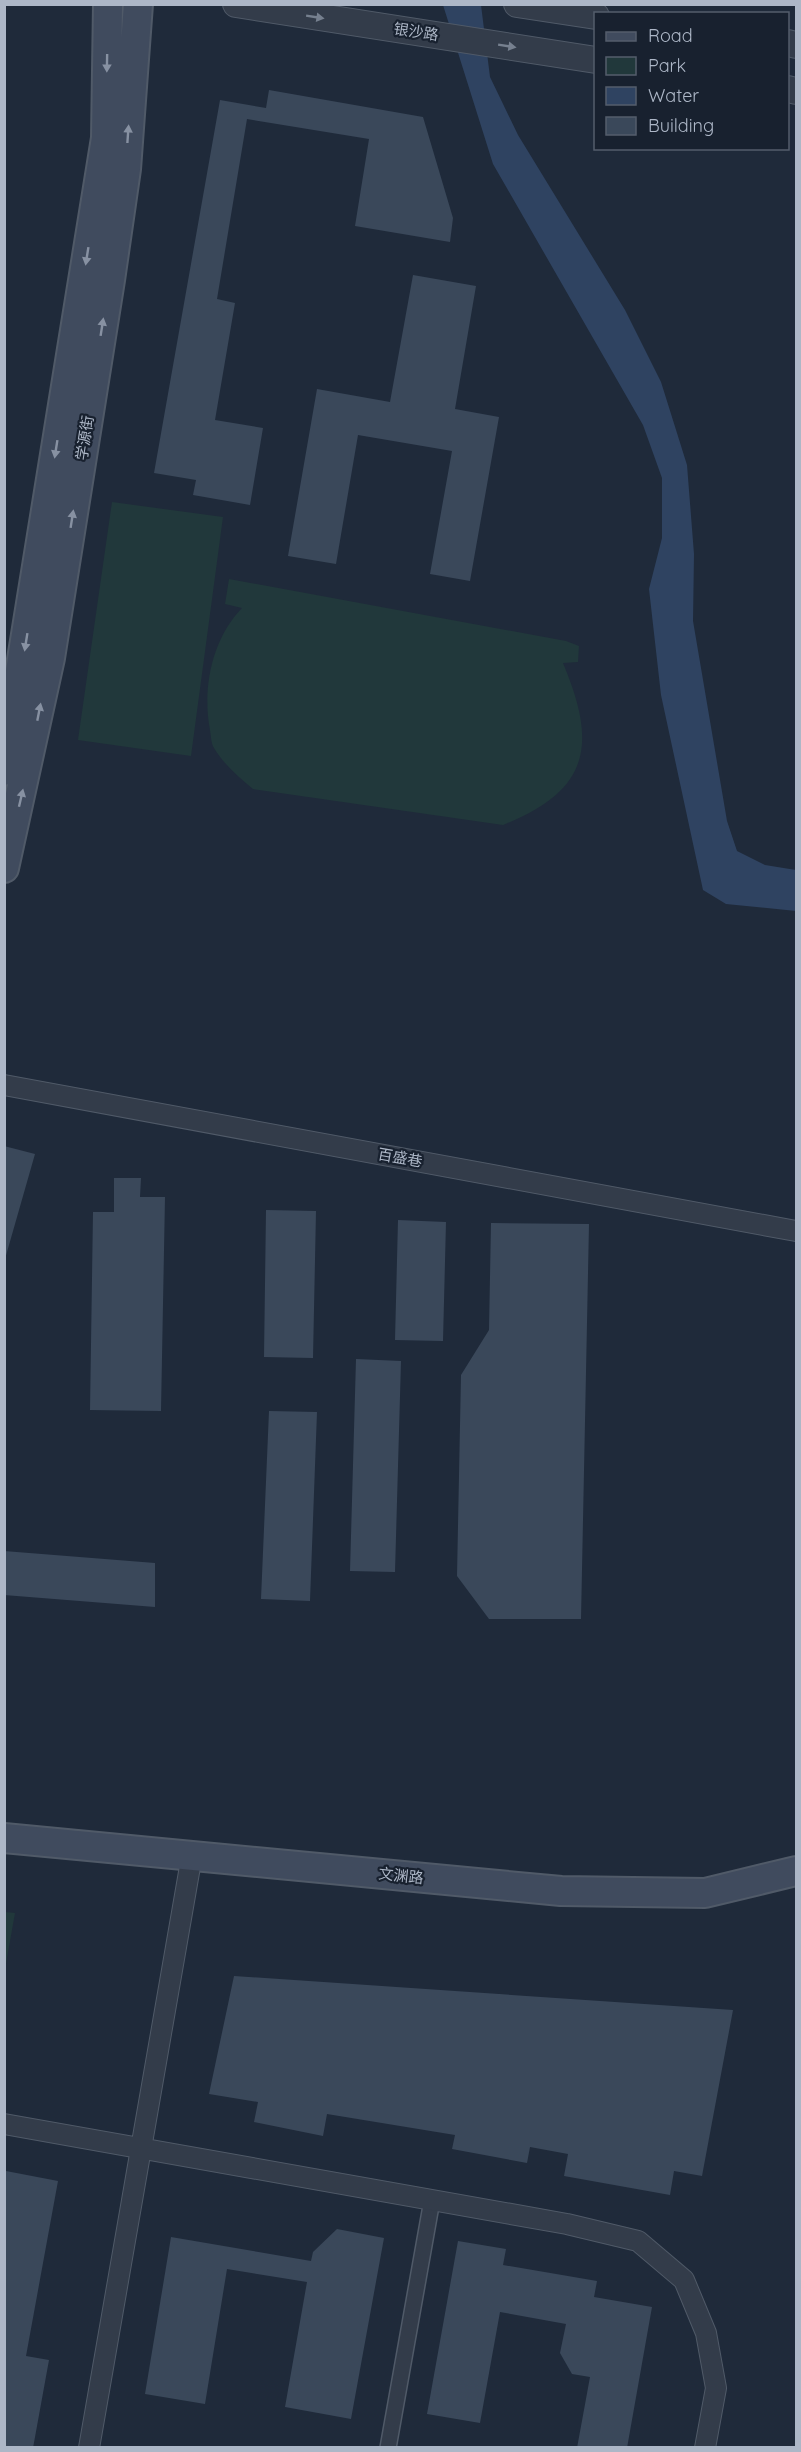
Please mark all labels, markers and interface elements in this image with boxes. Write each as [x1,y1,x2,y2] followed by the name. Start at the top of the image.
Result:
[305,12,324,21] one-way arrow
[594,12,789,150] legend
[392,19,440,44] street label: 银沙路
[648,24,693,47] text: Road
[498,42,517,51] one-way arrow
[102,53,112,72] one-way arrow
[648,54,686,77] text: Park
[648,84,699,107] text: Water
[648,114,714,137] text: Building
[124,124,133,143] one-way arrow
[82,247,91,266] one-way arrow
[98,317,107,336] one-way arrow
[72,414,97,462] street label: 学源街
[52,440,61,459] one-way arrow
[68,510,77,529] one-way arrow
[21,632,30,651] one-way arrow
[35,702,44,721] one-way arrow
[16,789,26,807] one-way arrow
[376,1144,424,1171] street label: 百盛巷
[378,1864,424,1887] street label: 文渊路

